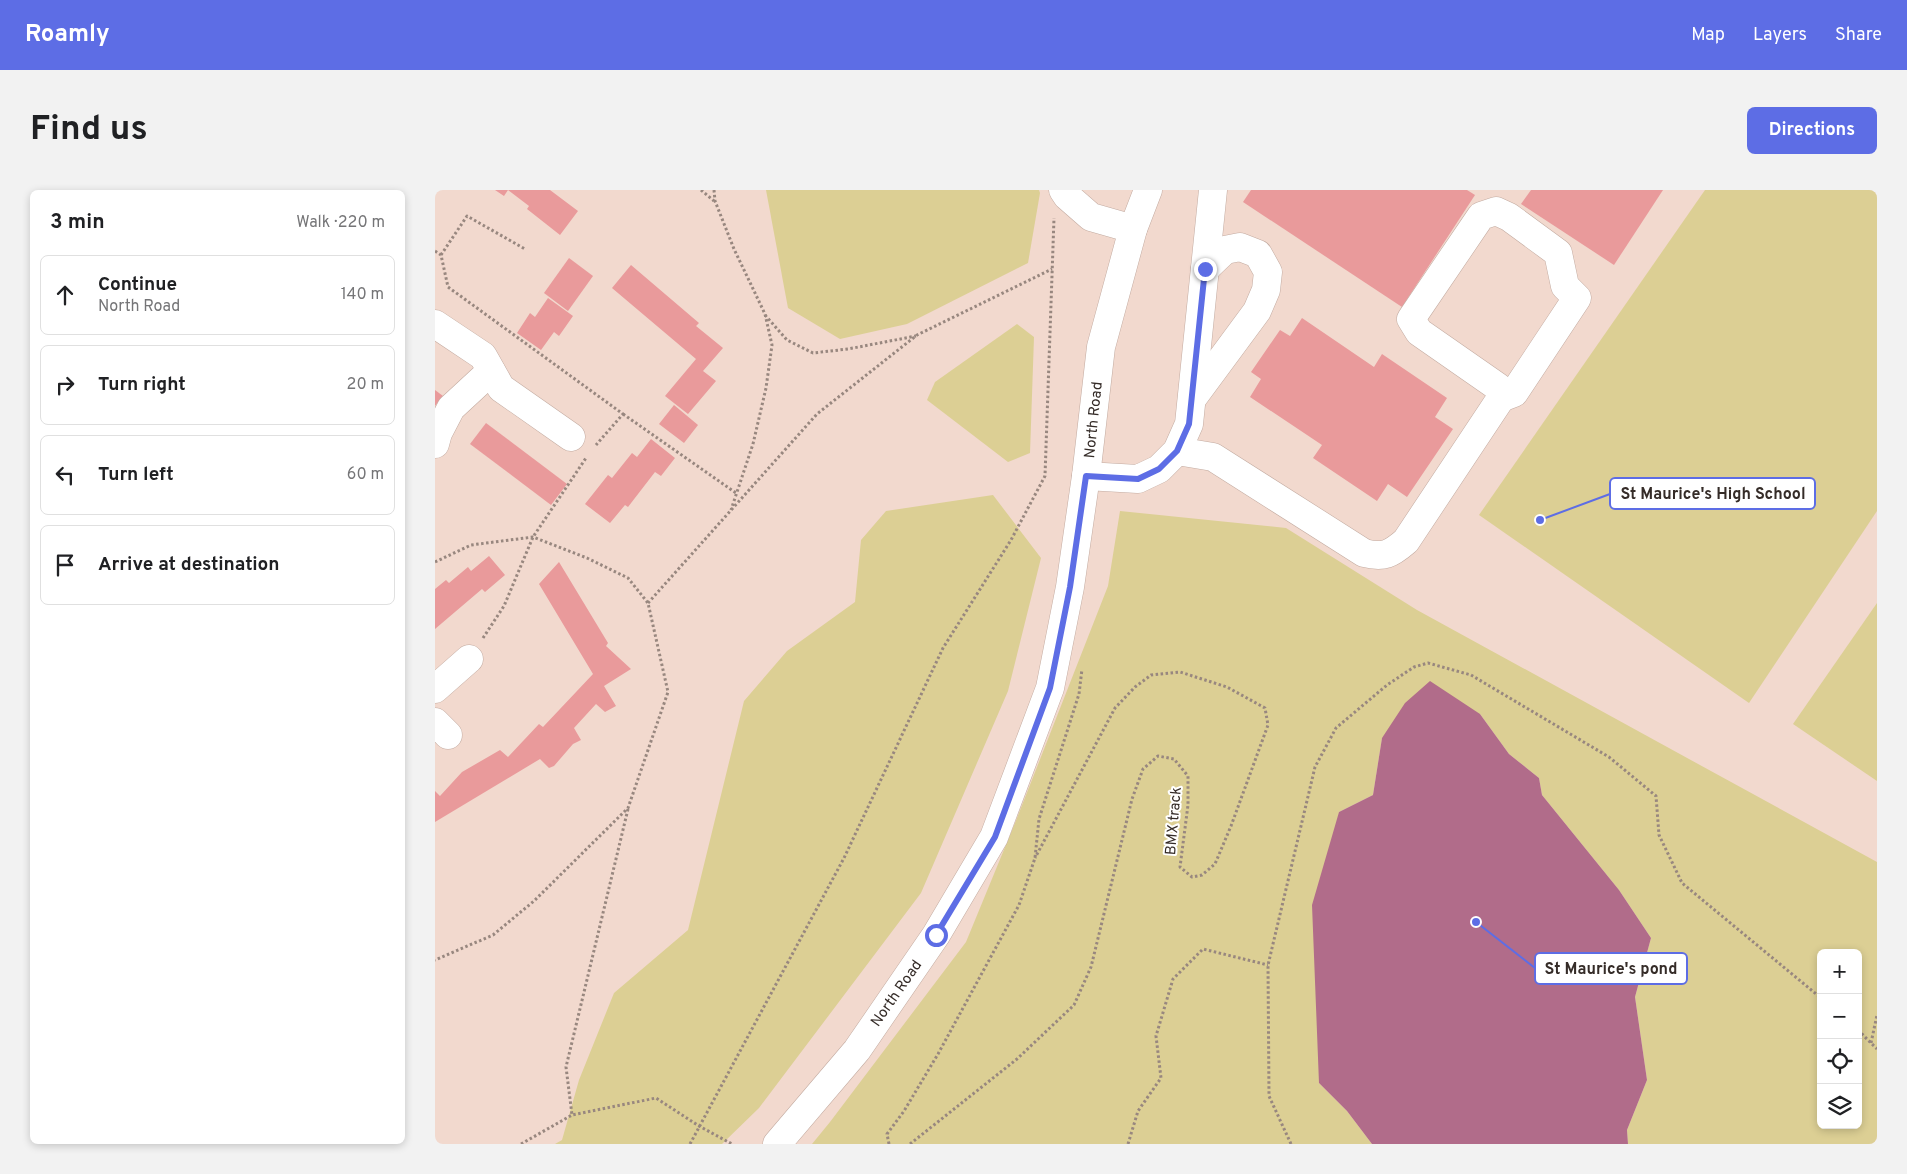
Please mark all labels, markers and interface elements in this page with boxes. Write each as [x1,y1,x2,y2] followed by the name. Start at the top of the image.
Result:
[25,20,110,50] text: Roamly
[1691,24,1725,47] text: Map
[1753,24,1807,47] text: Layers
[1835,24,1882,47] text: Share
[1747,107,1877,154] button: Directions
[30,108,148,152] text: Find us
[50,209,105,236] text: 3 min
[296,213,385,233] text: Walk · 220 m
[1194,258,1217,281] route end
[98,273,177,297] text: Continue
[51,281,79,309] icon: ahead
[341,285,384,305] text: 140 m
[98,297,180,317] text: North Road
[51,371,79,399] icon: right
[98,373,186,397] text: Turn right
[347,375,384,395] text: 20 m
[1081,381,1108,459] street label: North Road
[51,461,79,489] icon: left
[98,463,174,487] text: Turn left
[347,465,384,485] text: 60 m
[1610,478,1815,509] callout: St Maurice's High School
[1620,485,1806,505] text: St Maurice's High School
[51,551,79,579] icon: arrive
[98,553,279,577] text: Arrive at destination
[1162,786,1187,856] street label: BMX track
[925,924,948,947] route start
[1817,949,1862,1129] map controls
[1817,949,1862,994] button: +
[1535,953,1687,984] callout: St Maurice's pond
[867,957,927,1031] street label: North Road
[1545,960,1677,980] text: St Maurice's pond
[1817,994,1862,1039] button: −
[1817,1039,1862,1084] button: locate
[1817,1084,1862,1129] button: layers

